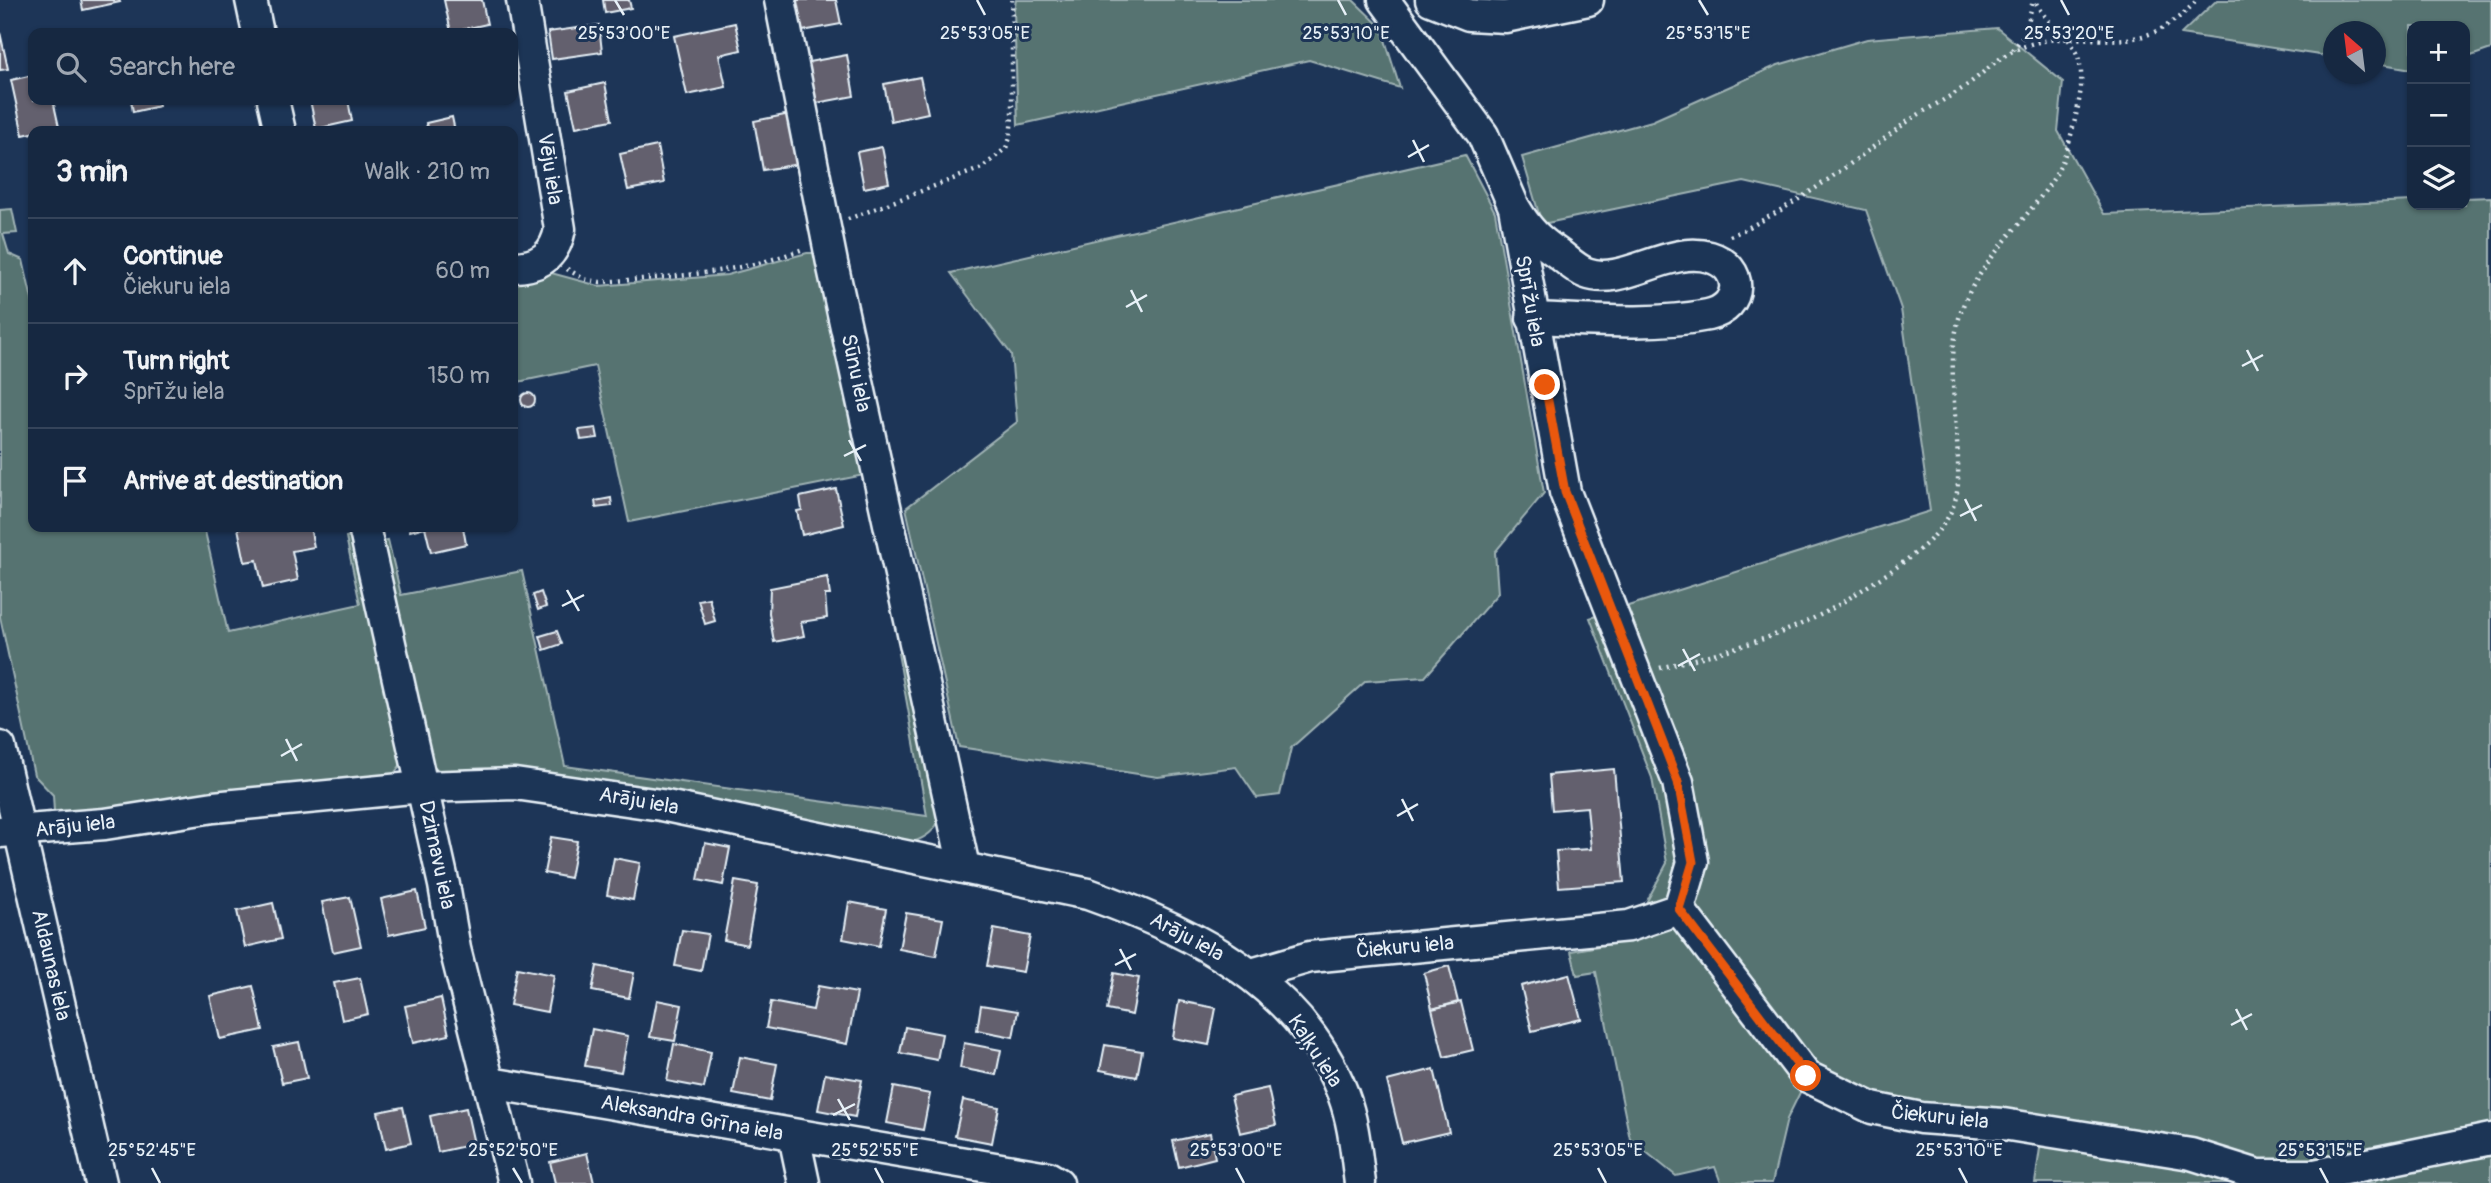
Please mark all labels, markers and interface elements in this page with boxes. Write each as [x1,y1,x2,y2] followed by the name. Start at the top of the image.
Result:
[2323,21,2386,84] north arrow
[2407,21,2470,210] map controls
[2407,21,2470,84] button: +
[578,22,670,45] text: 25°53'00"E
[940,22,1030,45] text: 25°53'05"E
[1302,22,1390,45] text: 25°53'10"E
[1666,22,1750,45] text: 25°53'15"E
[2024,22,2114,45] text: 25°53'20"E
[28,28,518,105] search box
[52,48,90,86] icon: search
[108,51,235,83] text: Search here
[2407,84,2470,147] button: −
[531,131,569,207] street label: Vēju iela
[2407,147,2470,210] button: layers
[56,153,128,190] text: 3 min
[364,157,490,186] text: Walk · 210 m
[123,240,223,272] text: Continue
[56,252,94,290] icon: ahead
[1509,253,1551,349] street label: Sprīžu iela
[435,256,490,285] text: 60 m
[123,272,230,301] text: Čiekuru iela
[835,332,877,414] street label: Sūnu iela
[123,345,229,377] text: Turn right
[56,357,94,395] icon: right
[427,361,490,390] text: 150 m
[1529,369,1560,400] route end
[123,377,224,406] text: Sprīžu iela
[56,462,94,500] icon: arrive
[123,465,343,497] text: Arrive at destination
[597,781,681,821] street label: Arāju iela
[412,798,462,912] street label: Dzirnavu iela
[34,808,116,844] street label: Arāju iela
[1145,906,1229,968] street label: Arāju iela
[25,907,77,1023] street label: Aldaunas iela
[1355,928,1455,965] street label: Čiekuru iela
[1281,1009,1349,1093] street label: Kaļķu iela
[1790,1060,1821,1091] route start
[599,1089,785,1147] street label: Aleksandra Grīna iela
[1890,1097,1990,1136] street label: Čiekuru iela
[108,1139,196,1162] text: 25°52'45"E
[468,1139,558,1162] text: 25°52'50"E
[831,1139,919,1162] text: 25°52'55"E
[1190,1139,1282,1162] text: 25°53'00"E
[1553,1139,1643,1162] text: 25°53'05"E
[1915,1139,2003,1162] text: 25°53'10"E
[2278,1139,2362,1162] text: 25°53'15"E

